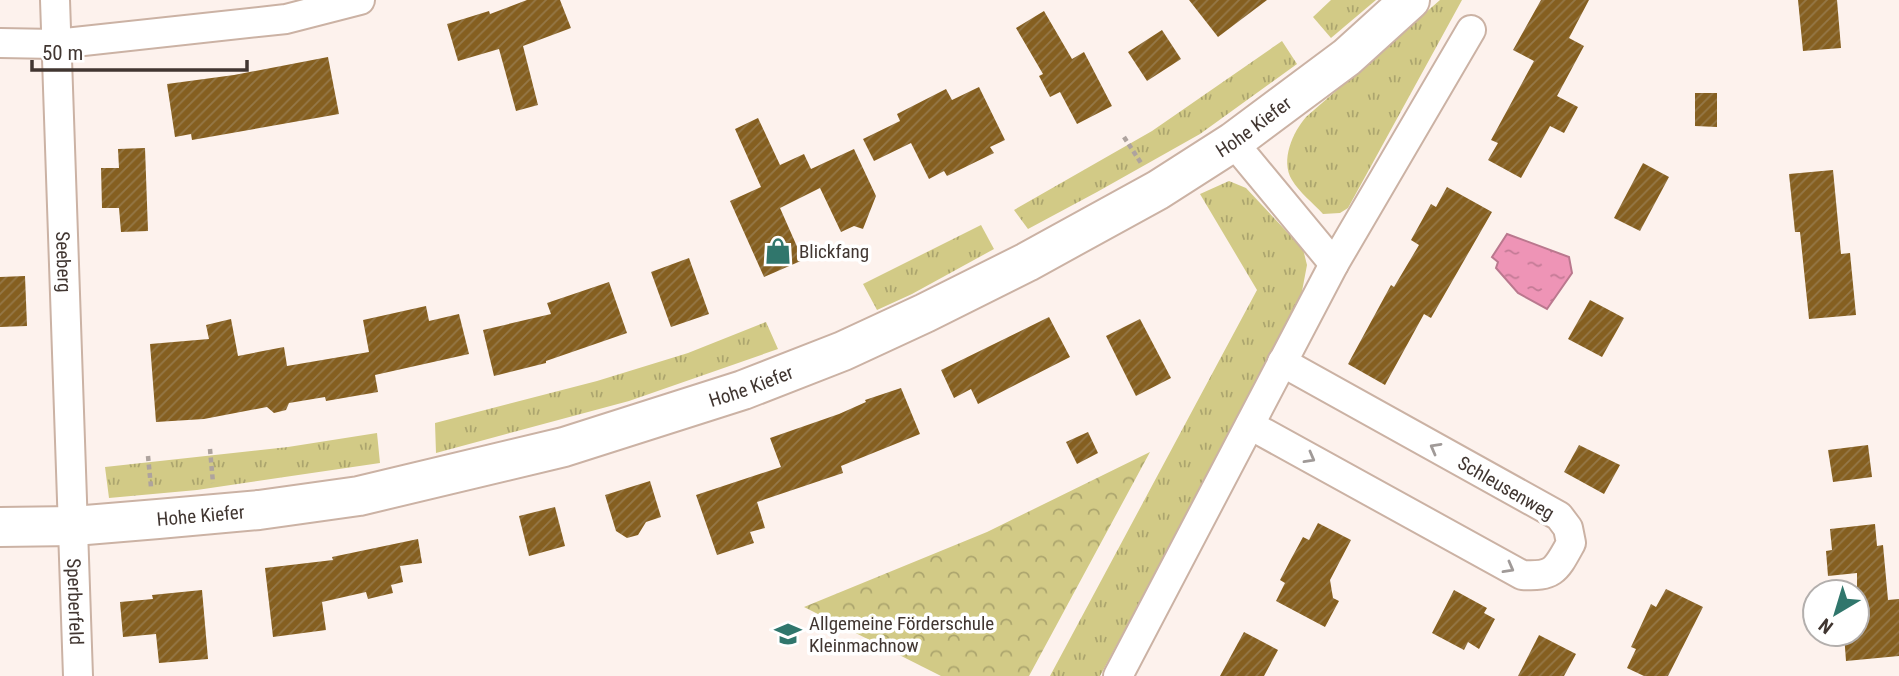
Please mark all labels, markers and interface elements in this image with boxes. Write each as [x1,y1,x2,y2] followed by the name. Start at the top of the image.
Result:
[32,28,247,72] scale bar
[42,41,83,65] text: 50 m
[1211,91,1296,162] street label: Hohe Kiefer
[51,231,76,293] street label: Seeberg
[763,236,793,266] shop icon: Blickfang
[799,240,869,263] place label: Blickfang
[706,360,796,412] street label: Hohe Kiefer
[1430,443,1443,456] one-way arrow
[1303,450,1315,463] one-way arrow
[1454,451,1558,525] street label: Schleusenweg
[156,500,246,531] street label: Hohe Kiefer
[63,558,88,645] street label: Sperberfeld
[1502,560,1515,573] one-way arrow
[1801,578,1871,648] north arrow
[809,612,994,657] place label: Allgemeine Förderschule Kleinmachnow
[1814,613,1838,639] text: N
[773,619,803,649] school or university icon: Allgemeine Förderschule Kleinmachnow

